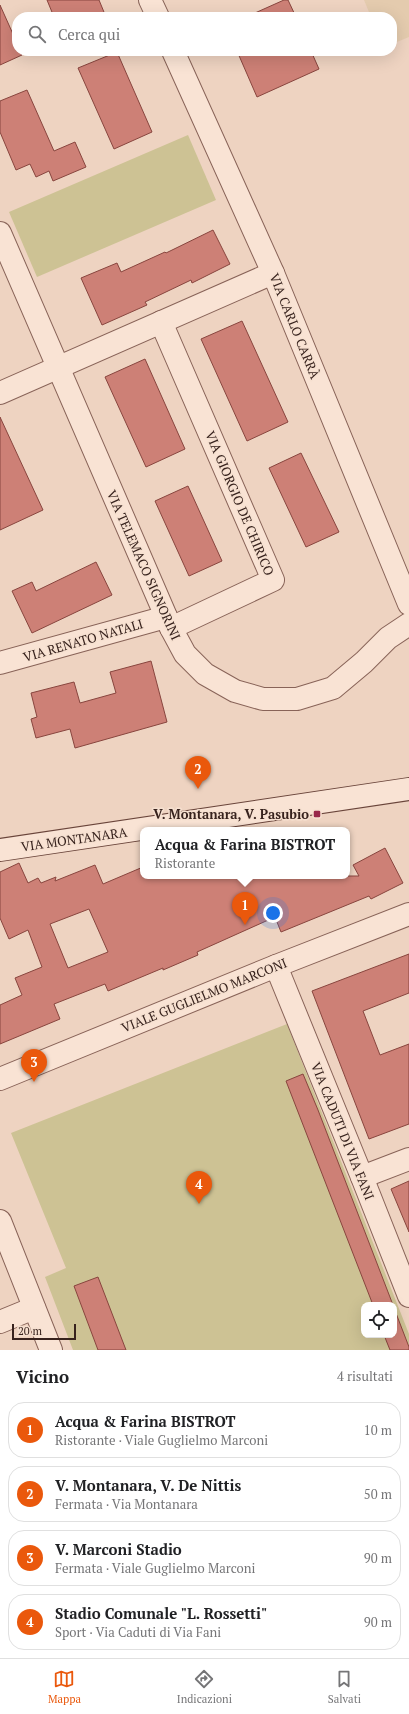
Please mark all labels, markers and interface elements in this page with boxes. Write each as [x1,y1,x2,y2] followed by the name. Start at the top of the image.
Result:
[12,12,397,56] search box
[26,23,48,45] icon: search
[58,24,120,44] text: Cerca qui
[266,270,324,382] street label: VIA CARLO CARRÀ
[201,428,279,578] street label: VIA GIORGIO DE CHIRICO
[103,487,185,643] street label: VIA TELEMACO SIGNORINI
[21,614,145,666] street label: VIA RENATO NATALI
[185,756,211,789] pin: 2
[153,805,309,823] place label: V. Montanara, V. Pasubio
[312,809,322,819] marker: V. Montanara, V. Pasubio
[20,823,128,855] street label: VIA MONTANARA
[140,827,350,879] popup
[155,834,335,854] text: Acqua & Farina BISTROT
[155,854,215,872] text: Ristorante
[232,892,258,925] pin: 1
[263,903,283,923] your location
[119,953,289,1037] street label: VIALE GUGLIELMO MARCONI
[21,1049,47,1082] pin: 3
[307,1060,379,1202] street label: VIA CADUTI DI VIA FANI
[186,1171,212,1204] pin: 4
[361,1302,397,1338] map controls
[361,1302,397,1338] button: locate
[12,1322,76,1341] scale bar
[18,1324,42,1338] text: 20 m
[16,1365,69,1388] text: Vicino
[337,1367,393,1385] text: 4 risultati
[55,1411,236,1431] text: Acqua & Farina BISTROT
[26,1421,34,1439] text: 1
[364,1421,392,1439] text: 10 m
[55,1431,268,1449] text: Ristorante · Viale Guglielmo Marconi
[55,1475,241,1495] text: V. Montanara, V. De Nittis
[26,1485,34,1503] text: 2
[364,1485,392,1503] text: 50 m
[55,1495,198,1513] text: Fermata · Via Montanara
[55,1539,182,1559] text: V. Marconi Stadio
[26,1549,34,1567] text: 3
[364,1549,392,1567] text: 90 m
[55,1559,255,1577] text: Fermata · Viale Guglielmo Marconi
[55,1603,267,1623] text: Stadio Comunale "L. Rossetti"
[26,1613,34,1631] text: 4
[364,1613,392,1631] text: 90 m
[55,1623,221,1641] text: Sport · Via Caduti di Via Fani
[48,1668,81,1706] tab: Mappa
[177,1668,232,1706] tab: Indicazioni
[328,1668,361,1706] tab: Salvati

